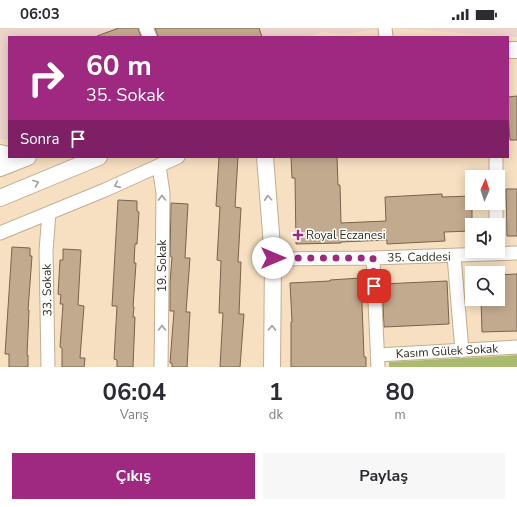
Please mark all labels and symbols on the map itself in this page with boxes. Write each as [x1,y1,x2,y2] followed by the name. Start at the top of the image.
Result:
[465,170,505,210] north arrow
[32,180,40,188] one-way arrow
[113,180,121,188] one-way arrow
[158,195,166,201] one-way arrow
[264,195,273,201] one-way arrow
[306,227,386,243] place label: Royal Eczanesi
[293,230,303,240] marker: Royal Eczanesi
[252,237,294,279] position arrow
[154,239,170,292] street label: 19. Sokak
[387,248,451,266] street label: 35. Caddesi
[39,263,55,316] street label: 33. Sokak
[357,269,391,303] pin
[157,325,166,331] one-way arrow
[268,325,276,331] one-way arrow
[395,340,500,362] street label: Kasım Gülek Sokak

